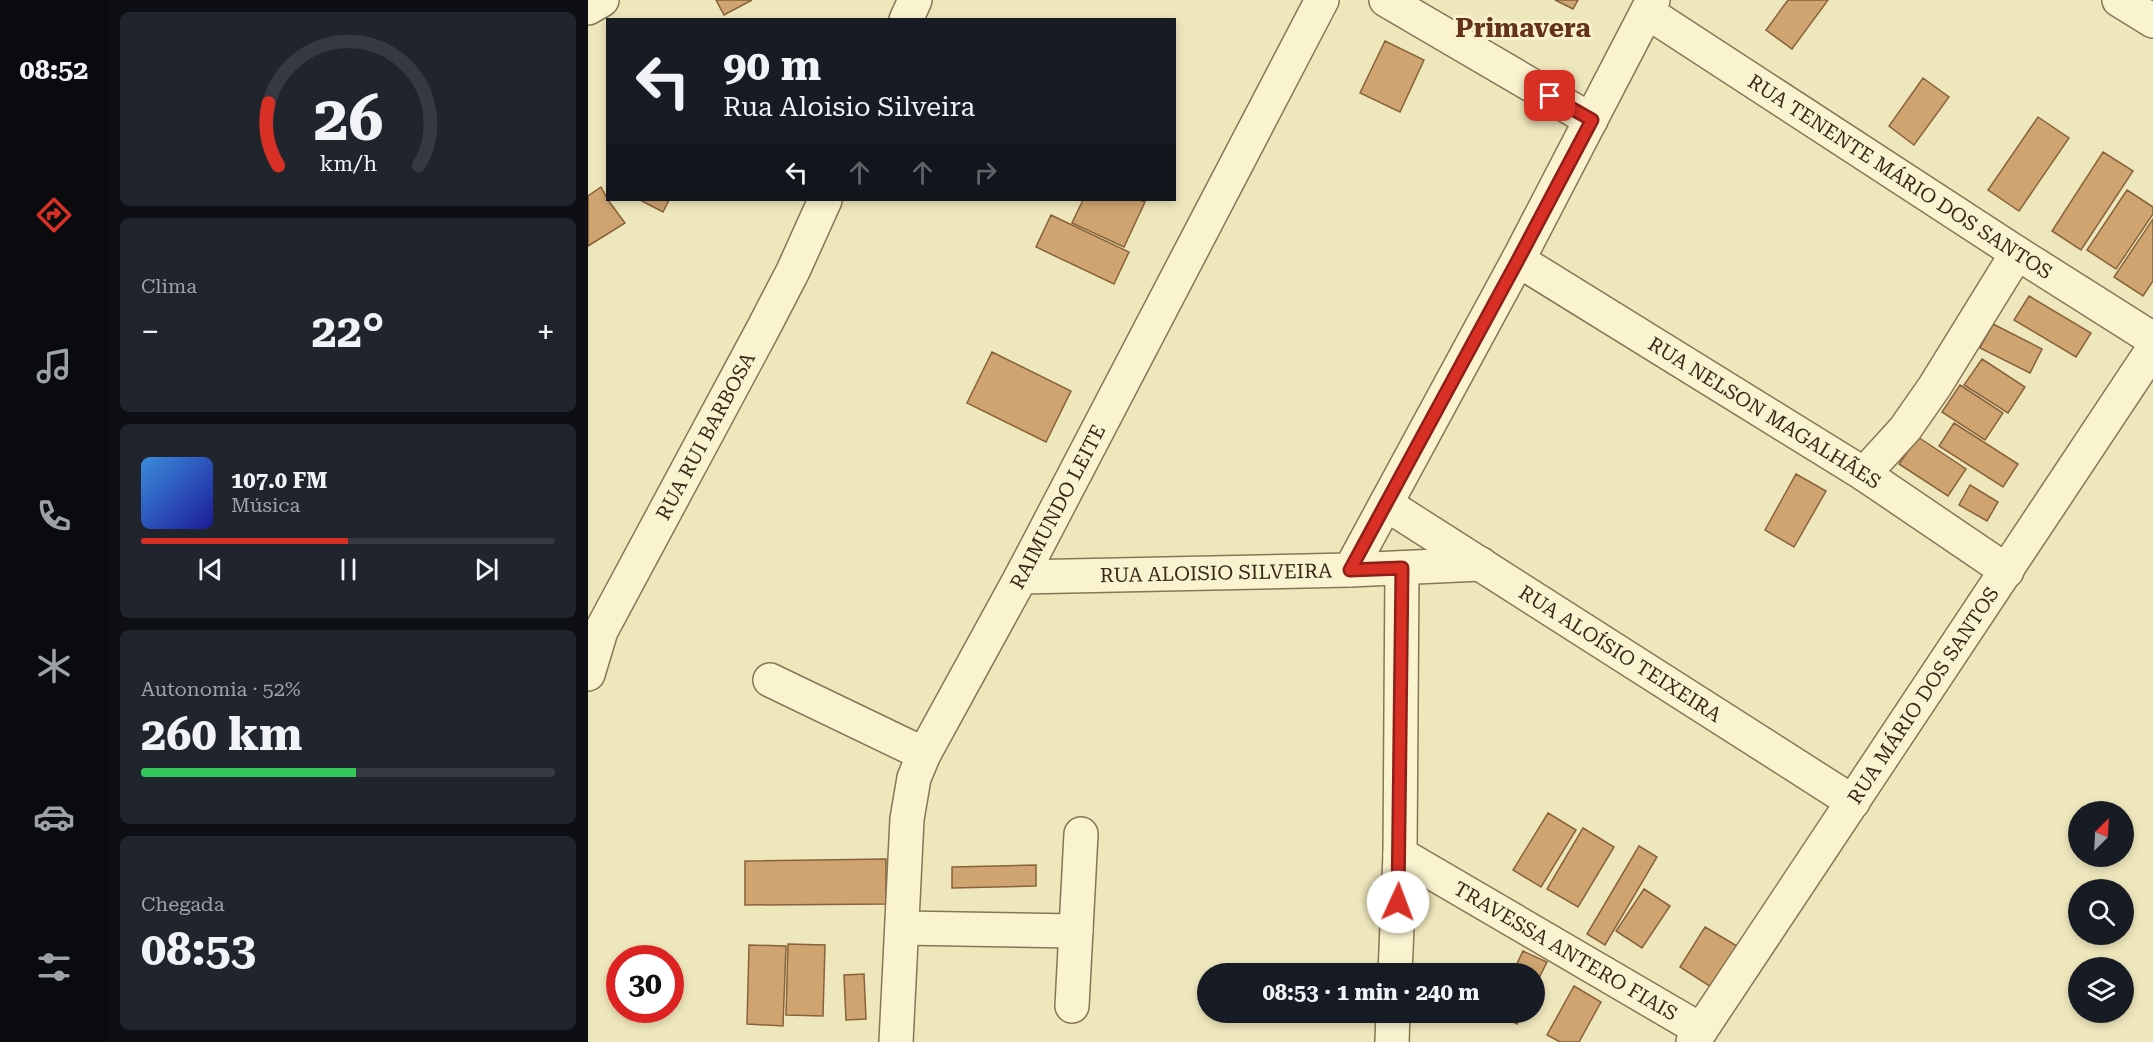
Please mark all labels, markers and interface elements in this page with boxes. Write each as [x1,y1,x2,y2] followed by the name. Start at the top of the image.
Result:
[1455,13,1591,43] district label: Primavera
[723,41,821,90] text: 90 m
[624,42,702,120] icon: left
[20,54,88,86] text: 08:52
[1744,69,2057,284] street label: RUA TENENTE MÁRIO DOS SANTOS
[1524,70,1575,121] pin
[1533,79,1566,112] icon: arrive
[313,82,383,155] text: 26
[723,91,975,123] text: Rua Aloisio Silveira
[319,151,377,176] text: km/h
[780,156,813,189] icon: left
[843,156,876,189] icon: ahead
[906,156,939,189] icon: ahead
[969,156,1002,189] icon: right
[33,194,75,236] icon: directions
[141,274,197,298] text: Clima
[312,305,384,358] text: 22°
[141,312,159,351] text: −
[537,312,555,351] text: +
[1644,332,1885,494] street label: RUA NELSON MAGALHÃES
[33,345,75,387] icon: music
[651,348,760,524] street label: RUA RUI BARBOSA
[1005,420,1110,593] street label: RAIMUNDO LEITE
[231,468,328,493] text: 107.0 FM
[231,493,300,517] text: Música
[33,495,75,537] icon: phone
[194,553,227,586] icon: previous
[332,553,365,586] icon: pause
[470,553,503,586] icon: next
[1100,558,1332,587] street label: RUA ALOISIO SILVEIRA
[1515,580,1726,727] street label: RUA ALOÍSIO TEIXEIRA
[1842,582,2004,809] street label: RUA MÁRIO DOS SANTOS
[33,645,75,687] icon: climate
[141,677,301,701] text: Autonomia · 52%
[141,708,302,761] text: 260 km
[33,796,75,838] icon: car
[2068,801,2134,867] north arrow
[2068,801,2134,1023] map controls
[1366,870,1430,934] position arrow
[1450,876,1682,1026] street label: TRAVESSA ANTERO FIAIS
[2068,879,2134,945] button: search
[141,892,225,916] text: Chegada
[141,923,256,976] text: 08:53
[606,945,684,1023] speed limit sign: 30
[33,946,75,988] icon: filters
[2068,957,2134,1023] button: layers
[1262,980,1480,1005] text: 08:53 · 1 min · 240 m

